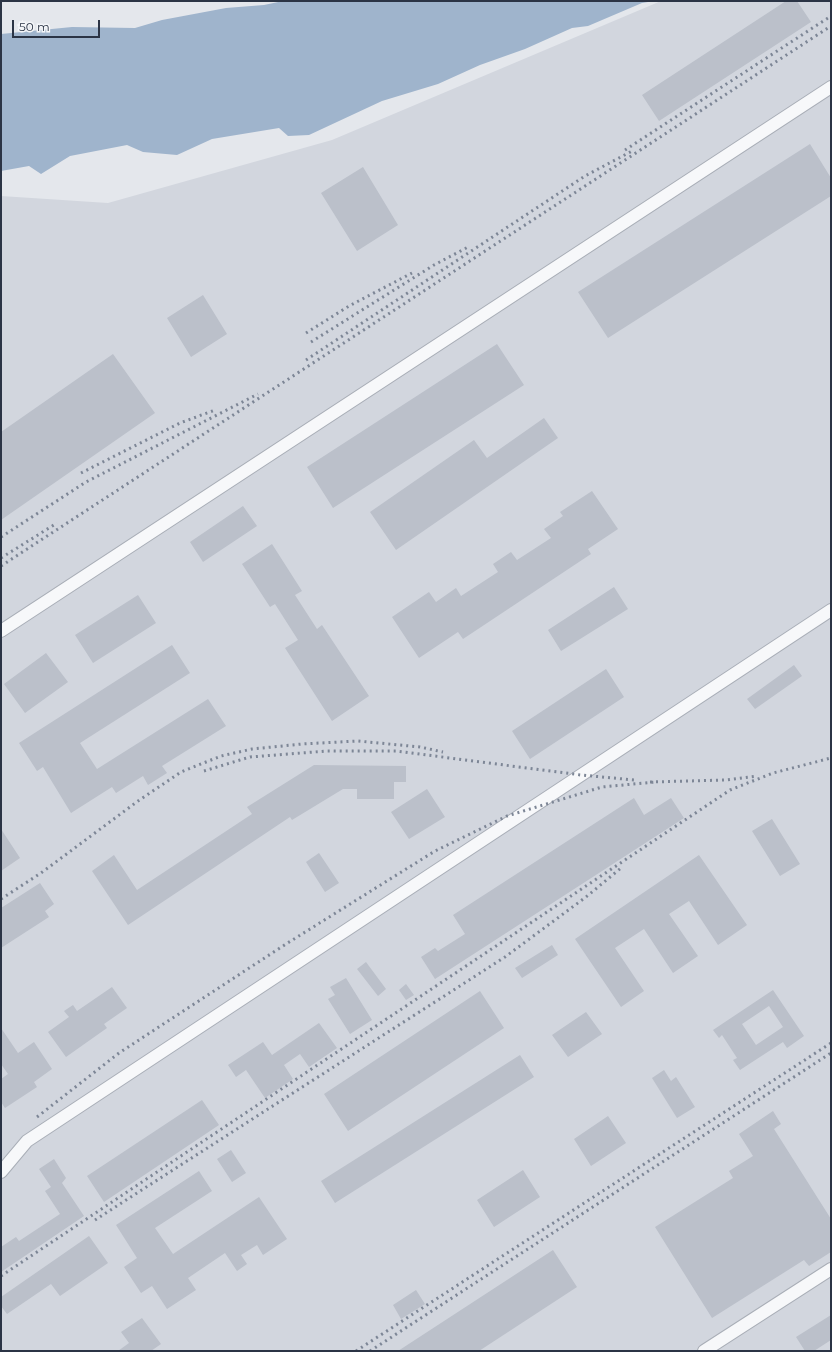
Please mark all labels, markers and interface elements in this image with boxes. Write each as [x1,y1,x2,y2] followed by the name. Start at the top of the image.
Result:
[14,12,102,38] scale bar
[19,19,50,34] text: 50 m

